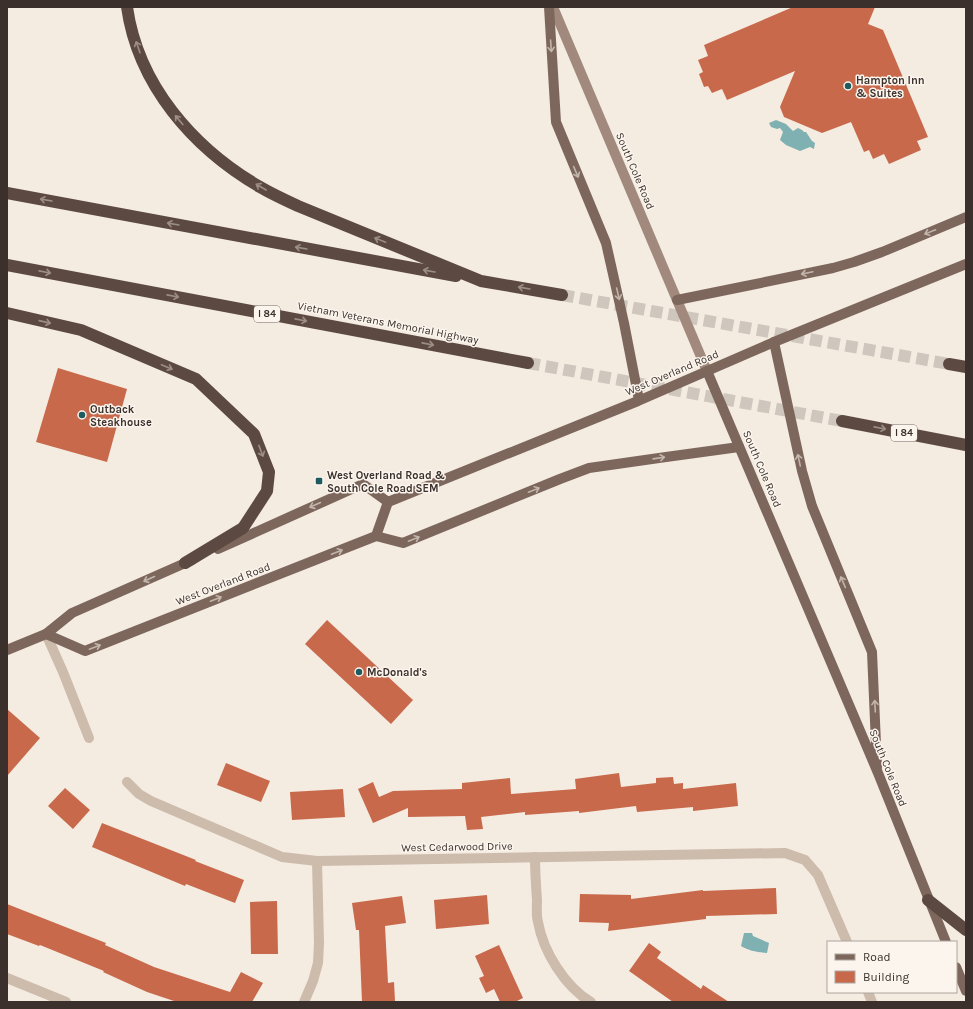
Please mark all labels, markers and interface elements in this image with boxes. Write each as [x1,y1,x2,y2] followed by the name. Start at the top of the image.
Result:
[547,39,554,52] one-way arrow
[133,42,141,54] one-way arrow
[856,74,925,100] place label: Hampton Inn & Suites
[843,81,853,91] marker: Hampton Inn & Suites
[174,115,183,125] one-way arrow
[613,131,657,211] street label: South Cole Road
[573,165,581,177] one-way arrow
[255,183,267,191] one-way arrow
[40,196,53,204] one-way arrow
[167,220,180,228] one-way arrow
[924,229,936,236] one-way arrow
[375,235,387,243] one-way arrow
[295,243,308,251] one-way arrow
[423,267,436,275] one-way arrow
[38,268,51,276] one-way arrow
[801,270,814,278] one-way arrow
[518,284,531,292] one-way arrow
[614,288,622,301] one-way arrow
[166,292,179,300] one-way arrow
[296,299,480,347] street label: Vietnam Veterans Memorial Highway
[254,306,280,322] road number: I 84
[294,317,307,325] one-way arrow
[38,319,51,327] one-way arrow
[422,341,435,349] one-way arrow
[623,347,721,399] street label: West Overland Road
[160,363,172,371] one-way arrow
[90,403,152,429] place label: Outback Steakhouse
[77,410,87,420] marker: Outback Steakhouse
[873,425,886,433] one-way arrow
[891,425,917,441] road number: I 84
[740,429,784,509] street label: South Cole Road
[257,444,265,456] one-way arrow
[652,454,665,462] one-way arrow
[795,454,803,467] one-way arrow
[327,469,446,495] place label: West Overland Road & South Cole Road SEM
[314,476,324,486] marker: West Overland Road & South Cole Road SEM
[527,485,539,493] one-way arrow
[309,502,321,510] one-way arrow
[407,535,419,542] one-way arrow
[331,547,343,555] one-way arrow
[174,560,272,608] street label: West Overland Road
[143,576,155,583] one-way arrow
[839,577,847,589] one-way arrow
[210,595,222,603] one-way arrow
[89,642,101,650] one-way arrow
[367,666,428,679] place label: McDonald's
[354,667,364,677] marker: McDonald's
[871,700,878,713] one-way arrow
[867,727,909,809] street label: South Cole Road
[401,840,513,854] street label: West Cedarwood Drive
[827,941,957,993] legend
[863,950,891,964] text: Road
[863,970,910,984] text: Building

